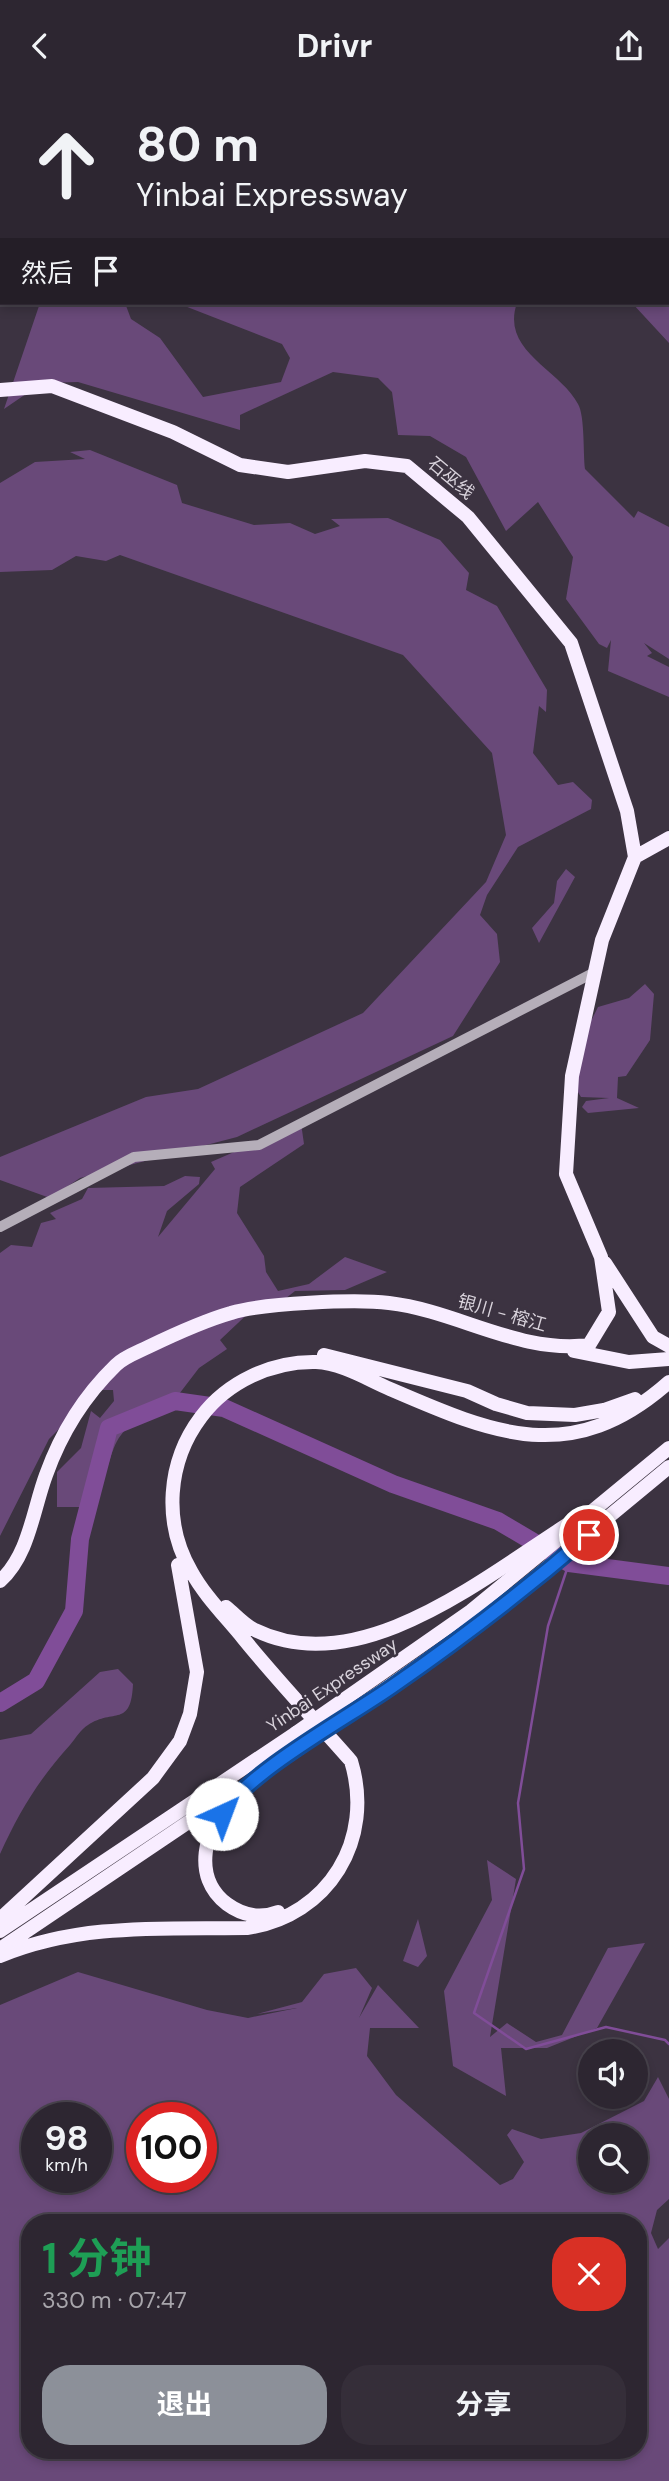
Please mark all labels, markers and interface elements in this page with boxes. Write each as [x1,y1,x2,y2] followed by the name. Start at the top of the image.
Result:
[297,25,372,67] text: Drivr
[21,27,59,65] icon: back
[610,27,648,65] icon: share
[136,112,259,176] text: 80 m
[21,119,112,210] icon: ahead
[136,174,408,216] text: Yinbai Expressway
[87,252,125,290] icon: arrive
[21,256,73,290] text: 然后
[423,451,479,505] street label: 石巫线
[455,1289,549,1337] street label: 银川 - 榕江
[559,1505,619,1565] pin
[570,1516,608,1554] icon: arrive
[262,1632,402,1738] street label: Yinbai Expressway
[185,1777,259,1851] position arrow
[578,2039,648,2193] map controls
[578,2039,648,2109] button: sound
[126,2102,217,2193] speed limit sign: 100
[44,2115,89,2161] text: 98
[578,2123,648,2193] button: search
[45,2153,88,2177] text: km/h
[42,2231,151,2286] text: 1 分钟
[552,2237,626,2311] button: close
[42,2285,187,2315] text: 330 m · 07:47
[42,2365,327,2445] button: 退出
[341,2365,626,2445] button: 分享

